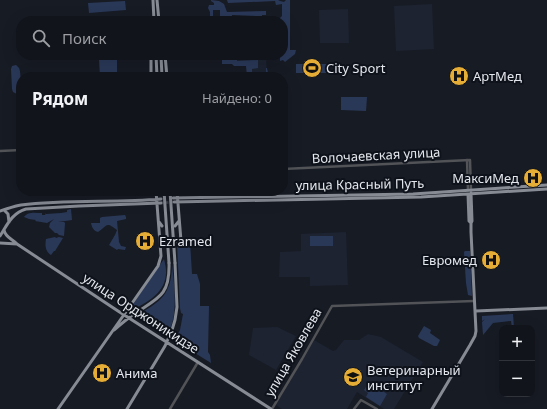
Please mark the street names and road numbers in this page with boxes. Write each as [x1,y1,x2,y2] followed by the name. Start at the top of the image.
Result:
[311,143,441,167] street label: Волочаевская улица
[296,174,424,194] street label: улица Красный Путь
[79,269,203,357] street label: улица Орджоникидзе
[260,304,326,400] street label: улица Яковлева

